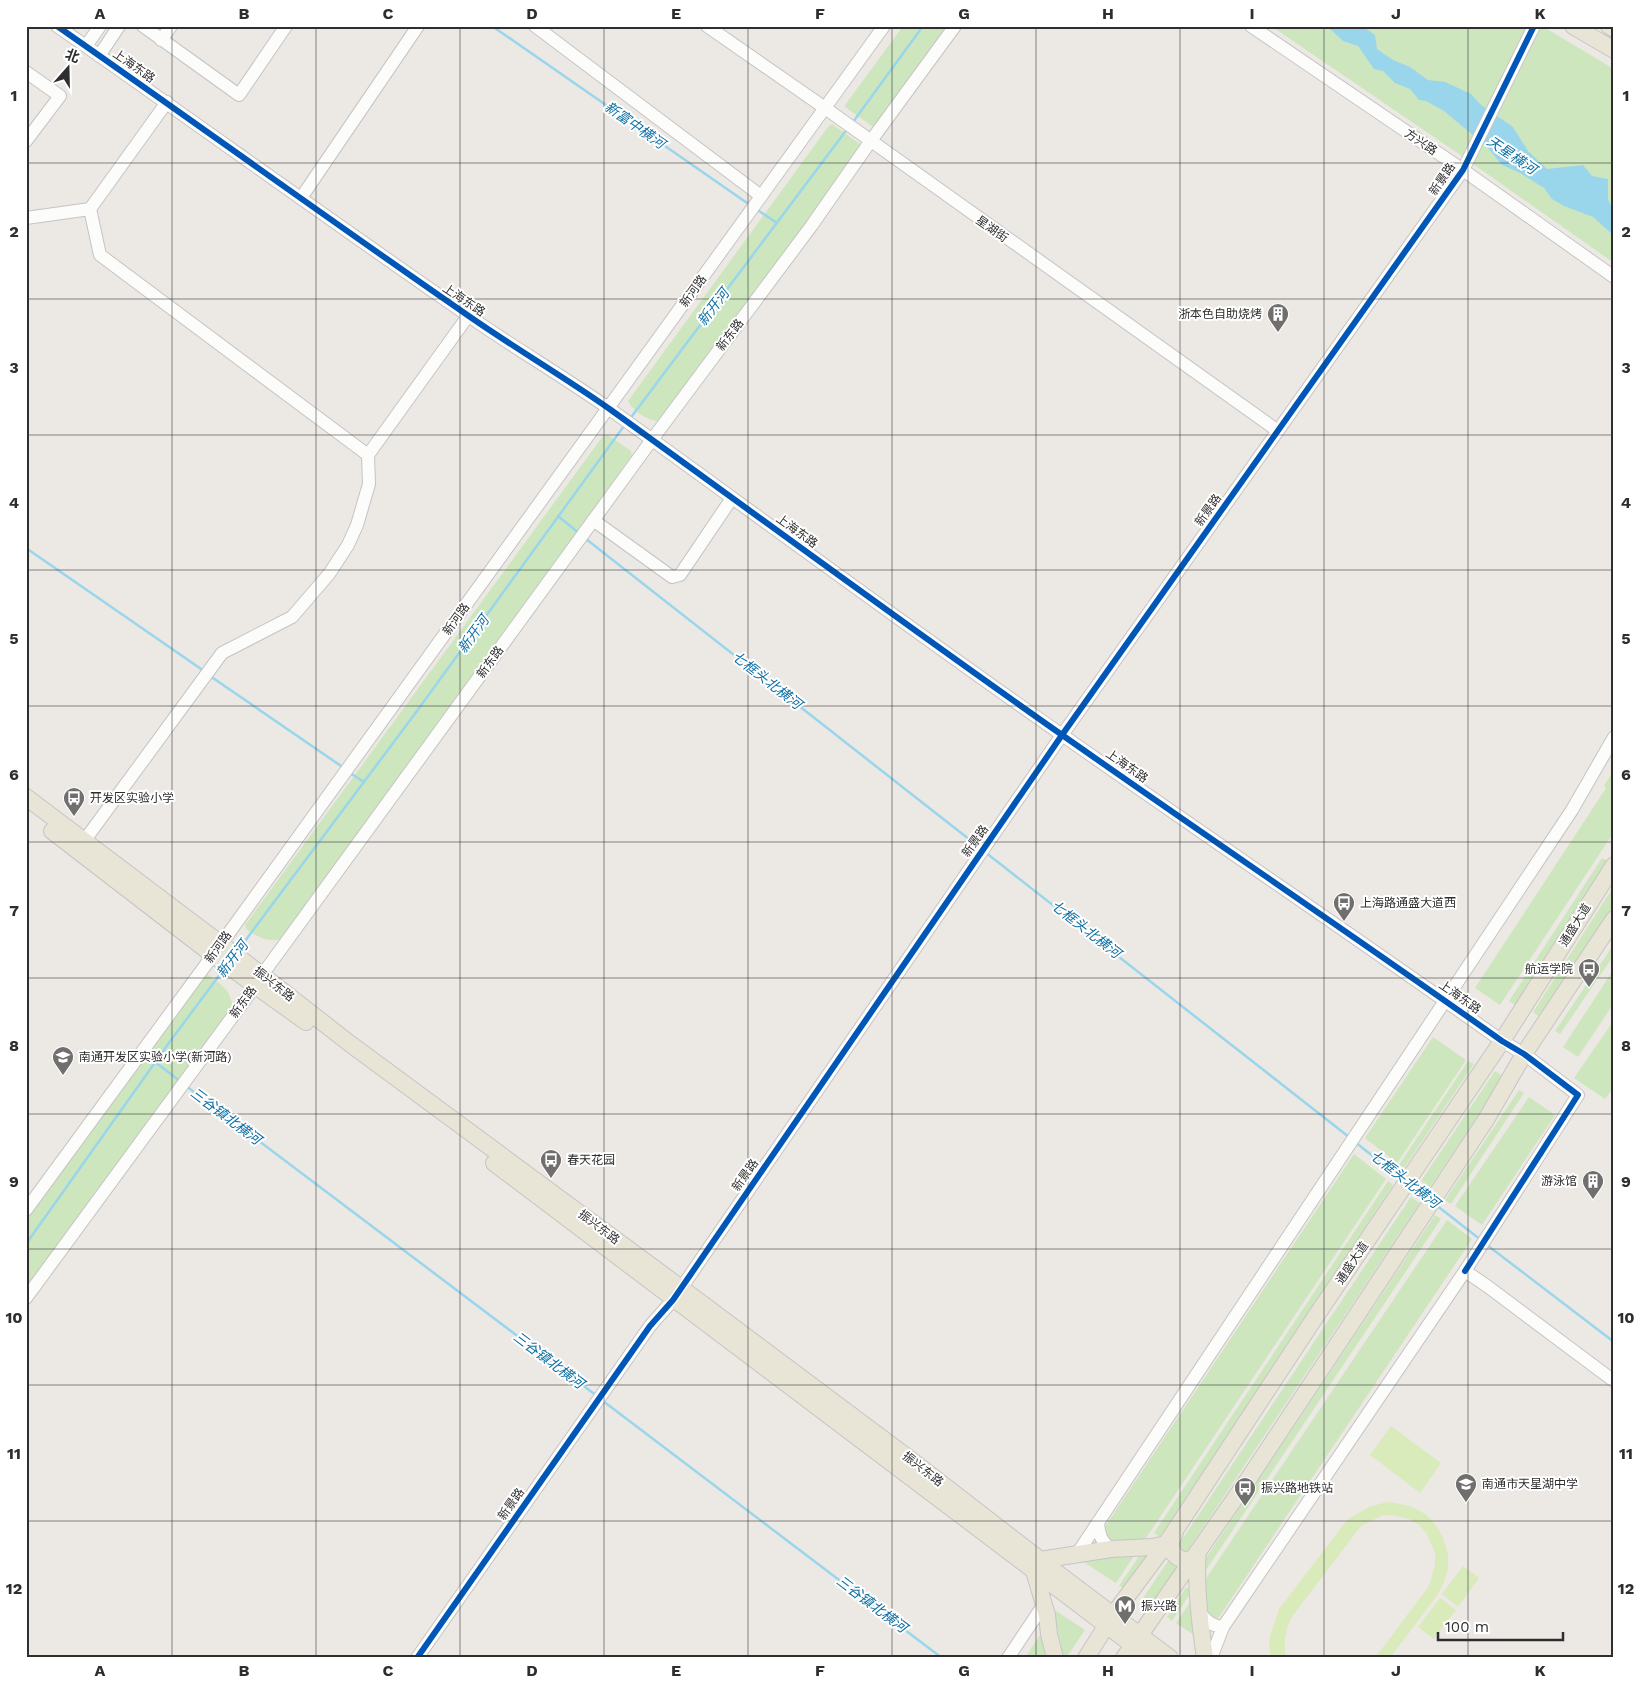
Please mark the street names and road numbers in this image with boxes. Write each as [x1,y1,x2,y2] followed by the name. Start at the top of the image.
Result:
[110,46,158,86] street label: 上海东路
[1402,126,1440,158] street label: 方兴路
[1426,160,1458,198] street label: 新景路
[973,213,1011,245] street label: 星湖街
[677,272,709,310] street label: 新河路
[440,281,488,319] street label: 上海东路
[714,316,746,354] street label: 新东路
[1192,491,1224,529] street label: 新景路
[773,511,821,551] street label: 上海东路
[440,600,472,638] street label: 新河路
[474,643,506,681] street label: 新东路
[1103,746,1151,786] street label: 上海东路
[959,822,991,860] street label: 新景路
[1556,901,1594,949] street label: 通盛大道
[202,928,234,966] street label: 新河路
[251,964,297,1004] street label: 振兴东路
[1436,977,1484,1017] street label: 上海东路
[227,983,259,1021] street label: 新东路
[729,1156,761,1194] street label: 新景路
[576,1207,622,1247] street label: 振兴东路
[1333,1239,1371,1287] street label: 通盛大道
[900,1449,946,1489] street label: 振兴东路
[495,1485,527,1523] street label: 新景路

